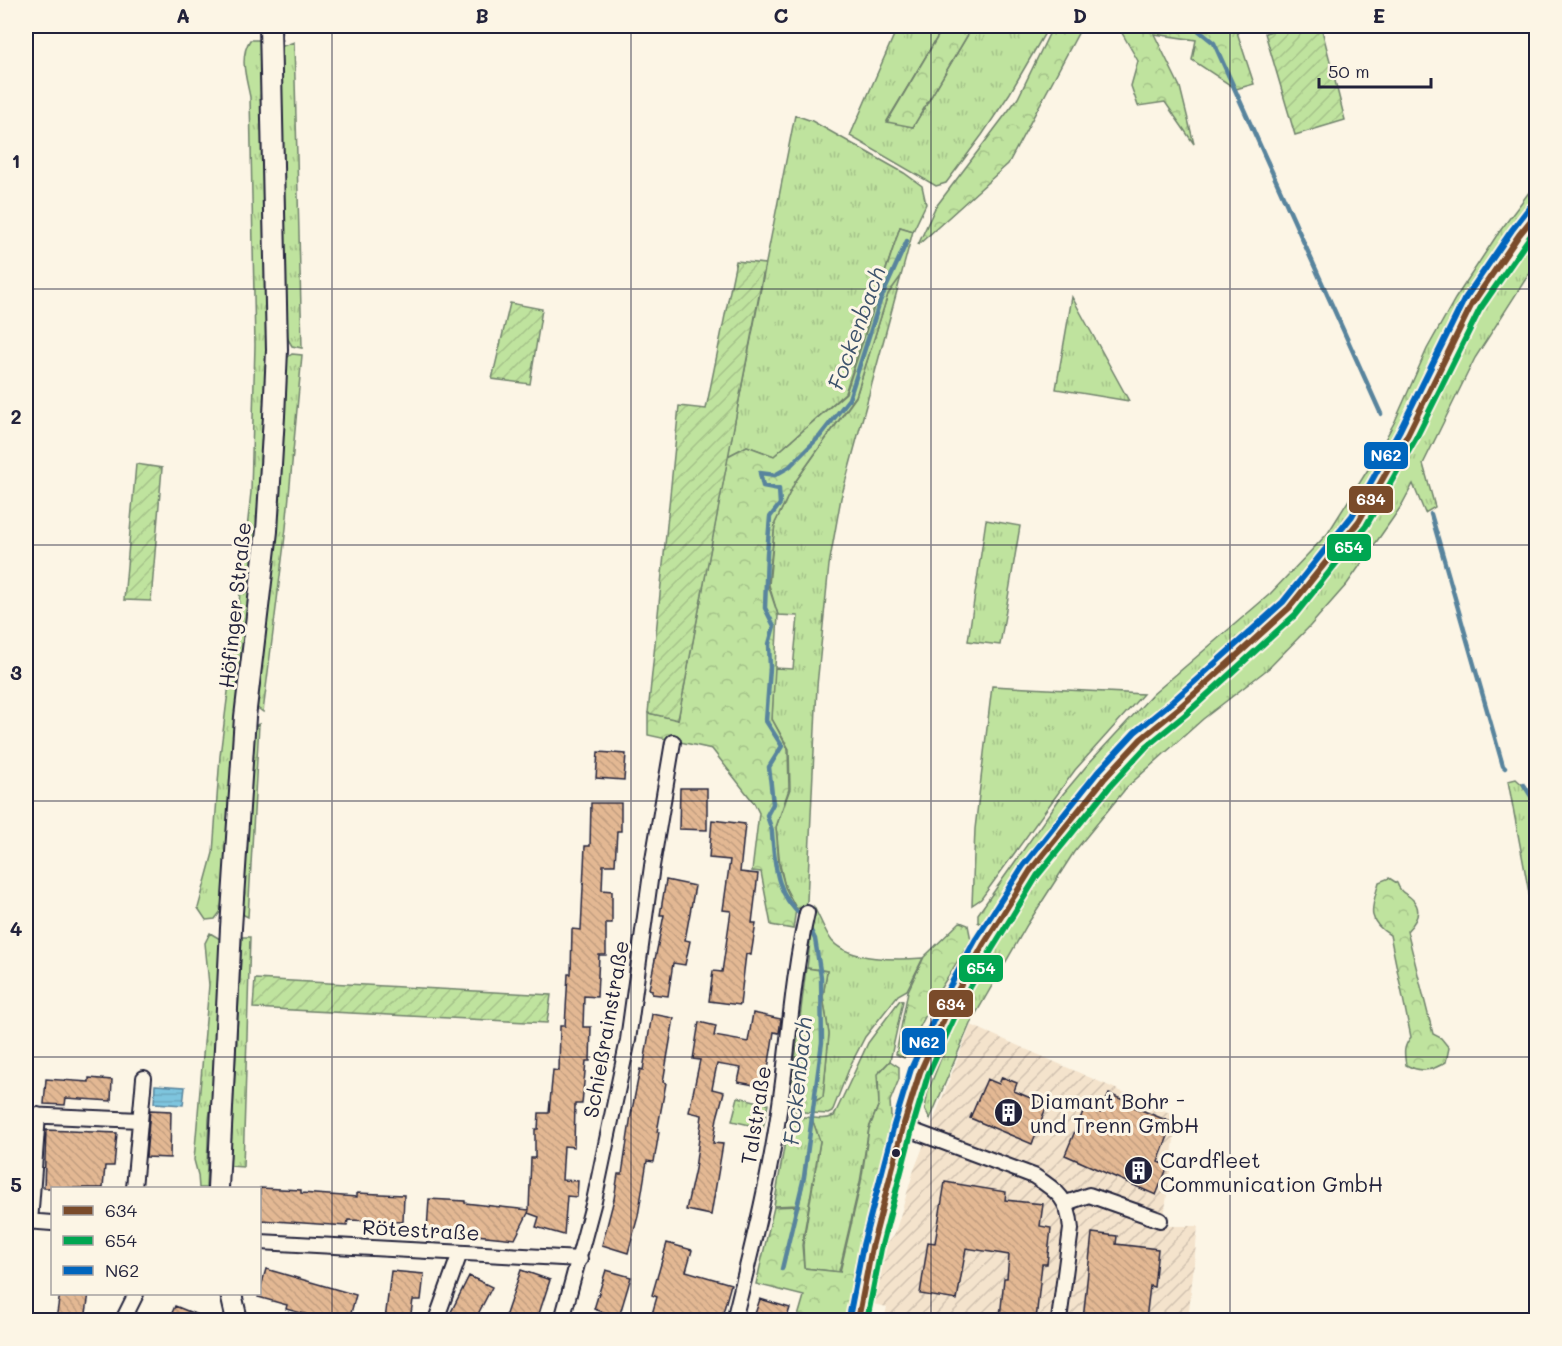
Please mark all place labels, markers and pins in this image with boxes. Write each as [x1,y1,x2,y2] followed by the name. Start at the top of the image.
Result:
[1030,1087,1199,1138] place label: Diamant Bohr - und Trenn GmbH
[993,1096,1025,1128] building icon: Diamant Bohr - und Trenn GmbH
[1160,1146,1383,1197] place label: Cardfleet Communication GmbH
[890,1147,902,1159] unlabelled marker
[1123,1155,1155,1187] building icon: Cardfleet Communication GmbH

